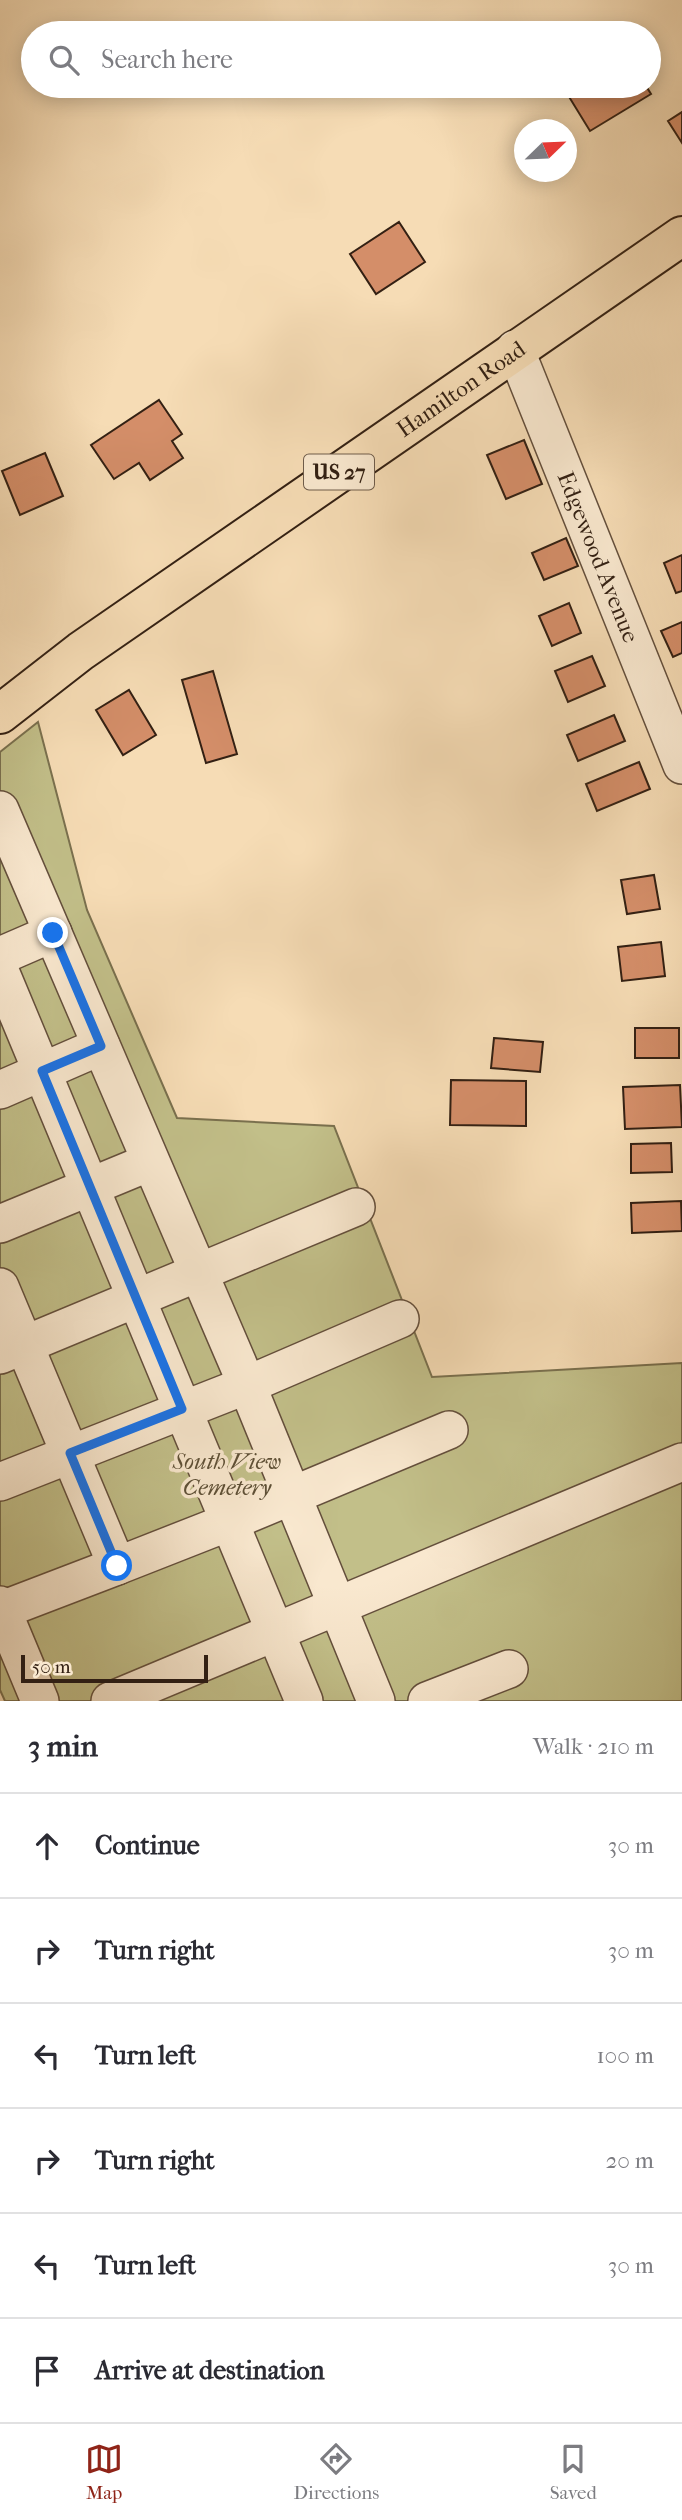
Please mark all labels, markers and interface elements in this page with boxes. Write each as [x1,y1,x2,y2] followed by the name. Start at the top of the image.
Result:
[21,21,661,98] search box
[45,41,83,79] icon: search
[101,44,233,75] text: Search here
[514,119,577,182] north arrow
[391,335,531,443] street label: Hamilton Road
[304,454,374,490] road number: US 27
[552,468,644,646] street label: Edgewood Avenue
[37,917,68,948] route end
[172,1448,281,1501] park label: South View Cemetery
[101,1550,132,1581] route start
[21,1652,208,1684] scale bar
[32,1656,71,1678] text: 50 m
[28,1729,98,1764] text: 3 min
[533,1733,654,1760] text: Walk · 210 m
[28,1827,66,1865] icon: ahead
[95,1830,200,1861] text: Continue
[608,1832,654,1859] text: 30 m
[28,1932,66,1970] icon: right
[95,1935,215,1966] text: Turn right
[608,1937,654,1964] text: 30 m
[28,2037,66,2075] icon: left
[95,2040,196,2071] text: Turn left
[596,2042,654,2069] text: 100 m
[28,2142,66,2180] icon: right
[95,2145,215,2176] text: Turn right
[605,2147,654,2174] text: 20 m
[28,2247,66,2285] icon: left
[95,2250,196,2281] text: Turn left
[608,2252,654,2279] text: 30 m
[28,2352,66,2390] icon: arrive
[95,2355,325,2386] text: Arrive at destination
[85,2440,123,2504] tab: Map
[294,2440,379,2504] tab: Directions
[550,2440,597,2504] tab: Saved

